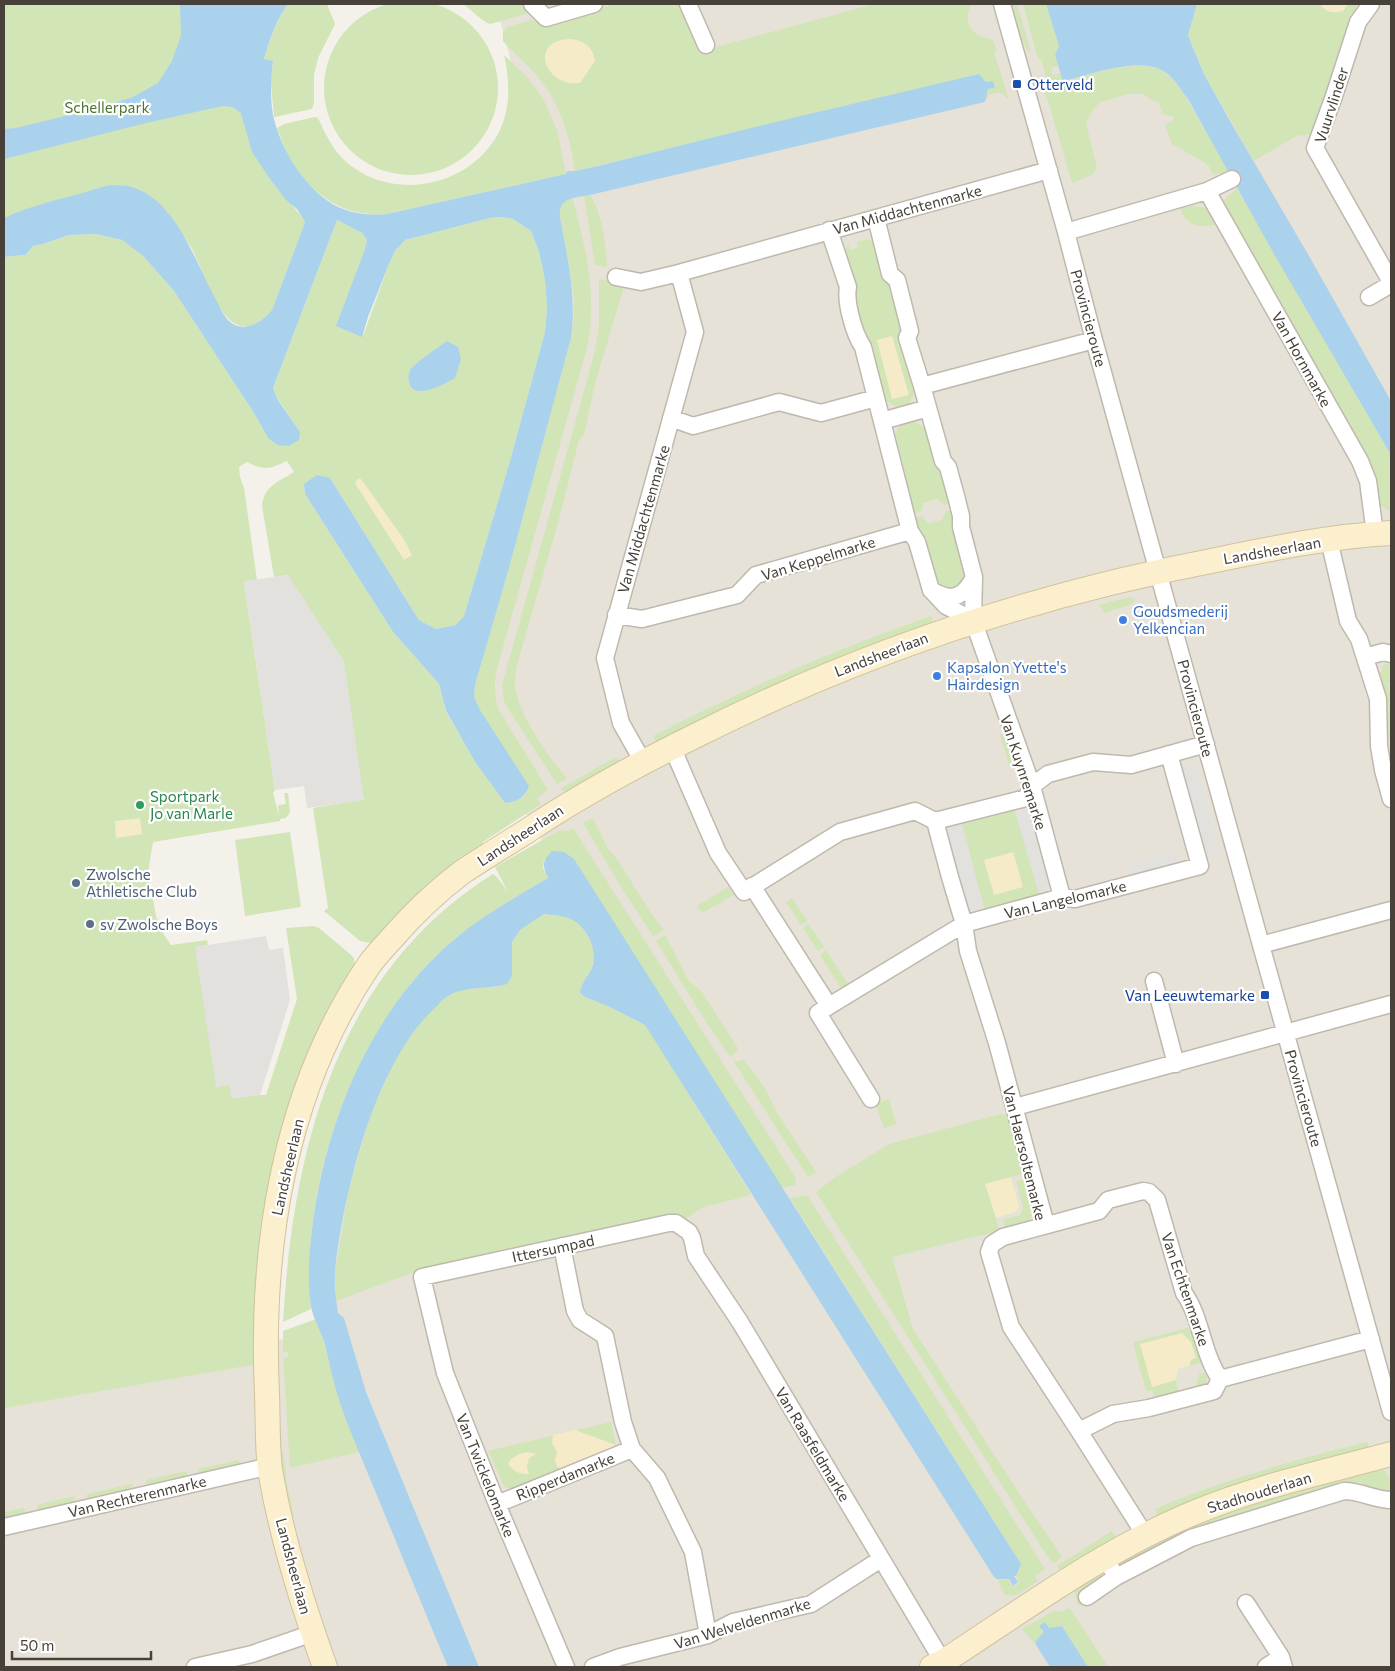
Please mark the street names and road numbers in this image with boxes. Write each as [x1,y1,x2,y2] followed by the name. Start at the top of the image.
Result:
[1310,65,1352,145] street label: Vuurvlinder
[831,180,983,238] street label: Van Middachtenmarke
[1067,267,1111,369] street label: Provincieroute
[1268,308,1336,410] street label: Van Hornmarke
[613,443,673,595] street label: Van Middachtenmarke
[759,532,877,584] street label: Van Keppelmarke
[1222,533,1322,567] street label: Landsheerlaan
[832,628,930,680] street label: Landsheerlaan
[1174,657,1218,759] street label: Provincieroute
[997,712,1051,832] street label: Van Kuynremarke
[474,800,566,870] street label: Landsheerlaan
[1002,876,1128,922] street label: Van Langelomarke
[1282,1047,1326,1149] street label: Provincieroute
[1000,1084,1050,1222] street label: Van Haersoltemarke
[267,1117,307,1217] street label: Landsheerlaan
[510,1230,596,1266] street label: Ittersumpad
[1158,1230,1214,1348] street label: Van Echtenmarke
[772,1384,854,1504] street label: Van Raasfeldmarke
[453,1410,519,1540] street label: Van Twickelomarke
[513,1448,617,1504] street label: Ripperdamarke
[1205,1468,1313,1516] street label: Stadhouderlaan
[66,1471,208,1521] street label: Van Rechterenmarke
[272,1516,316,1616] street label: Landsheerlaan
[672,1594,812,1652] street label: Van Welveldenmarke

